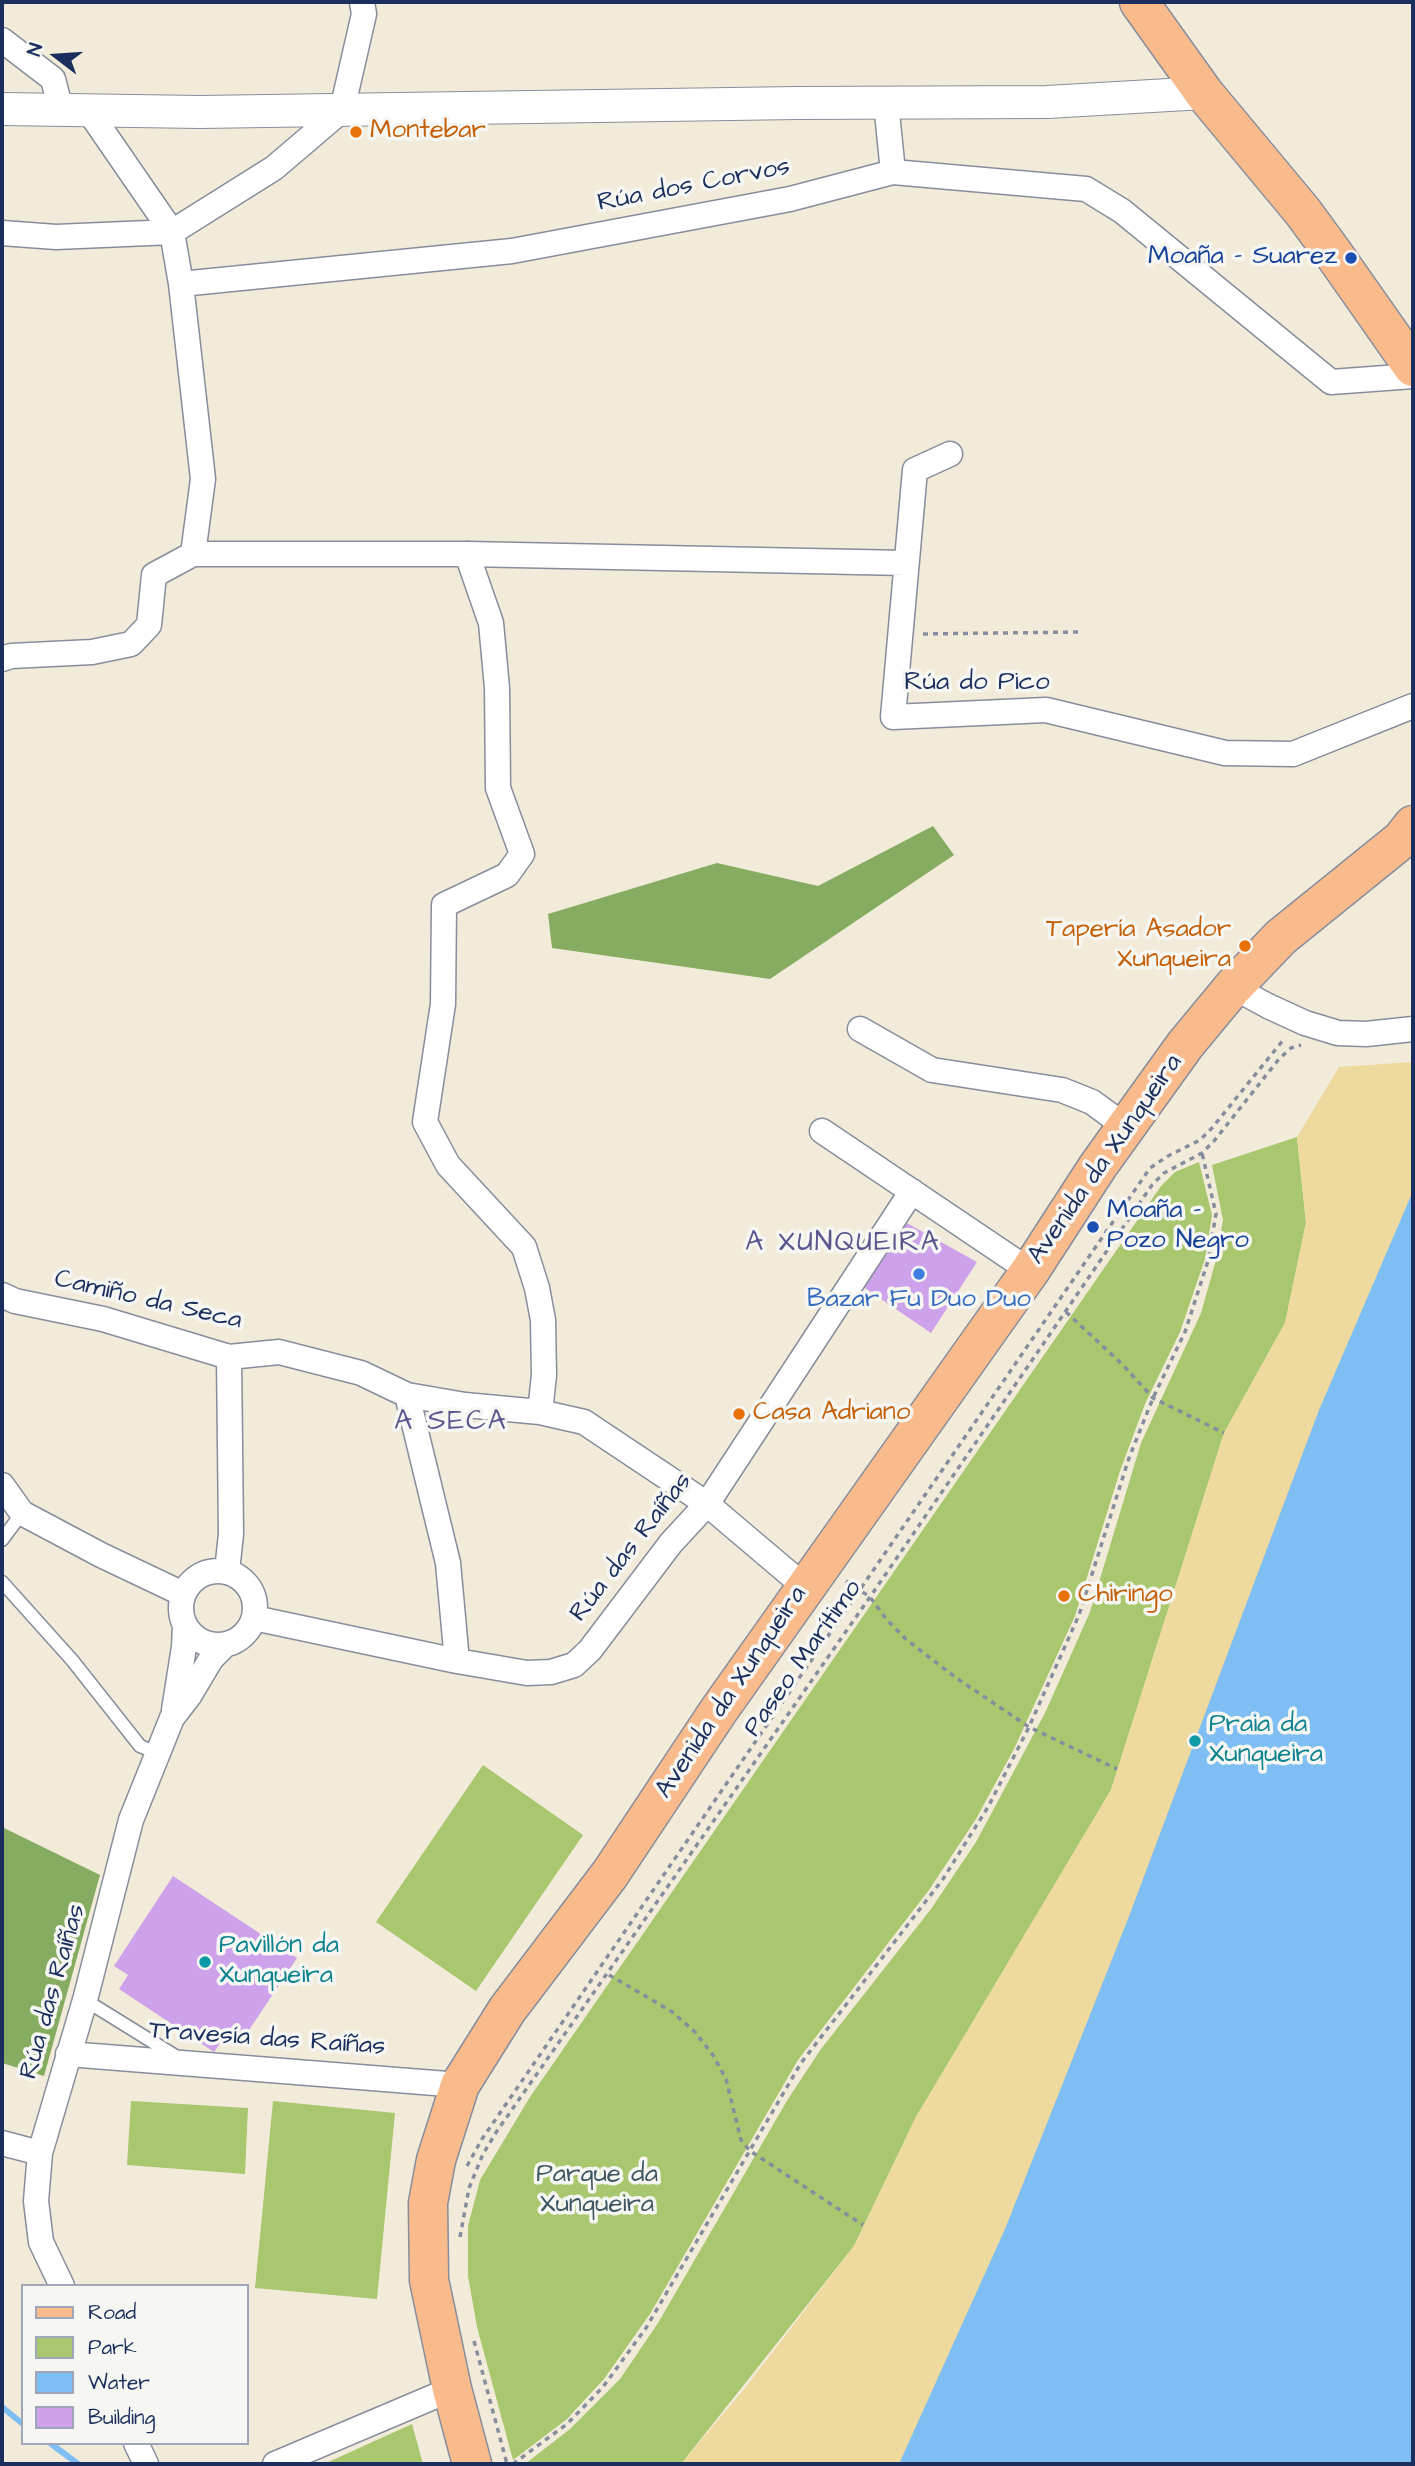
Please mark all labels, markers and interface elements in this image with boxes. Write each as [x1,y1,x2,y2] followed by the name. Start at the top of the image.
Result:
[21,21,91,91] north arrow
[21,40,50,59] text: N
[370,116,486,148] place label: Montebar
[348,124,364,140] marker: Montebar
[595,152,793,220] street label: Rúa dos Corvos
[1148,242,1337,274] place label: Moaña - Suarez
[1343,250,1359,266] marker: Moaña - Suarez
[904,668,1050,700] street label: Rúa do Pico
[1046,915,1231,976] place label: Tapería Asador Xunqueira
[1237,938,1253,954] marker: Tapería Asador Xunqueira
[1022,1049,1190,1271] street label: Avenida da Xunqueira
[1107,1196,1249,1258] place label: Moaña - Pozo Negro
[1085,1219,1101,1235] marker: Moaña - Pozo Negro
[747,1227,939,1261] district label: A XUNQUEIRA
[51,1264,245,1338] street label: Camiño da Seca
[911,1266,927,1282] marker: Bazar Fu Duo Duo
[807,1285,1031,1317] place label: Bazar Fu Duo Duo
[753,1398,910,1430] place label: Casa Adriano
[395,1406,507,1440] district label: A SECA
[731,1406,747,1422] marker: Casa Adriano
[564,1467,700,1629] street label: Rúa das Raíñas
[738,1575,870,1743] street label: Paseo Marítimo
[1078,1580,1173,1612] place label: Chiringo
[649,1581,815,1805] street label: Avenida da Xunqueira
[1056,1588,1072,1604] marker: Chiringo
[1209,1710,1323,1772] place label: Praia da Xunqueira
[1187,1733,1203,1749] marker: Praia da Xunqueira
[14,1901,94,2083] street label: Rúa das Raíñas
[219,1931,339,1993] place label: Pavillón da Xunqueira
[197,1954,213,1970] marker: Pavillón da Xunqueira
[148,2016,386,2064] street label: Travesía das Raíñas
[536,2160,658,2222] park label: Parque da Xunqueira
[21,2284,248,2445] legend
[88,2298,136,2327] text: Road
[88,2333,137,2362] text: Park
[88,2368,150,2397] text: Water
[88,2403,155,2432] text: Building

